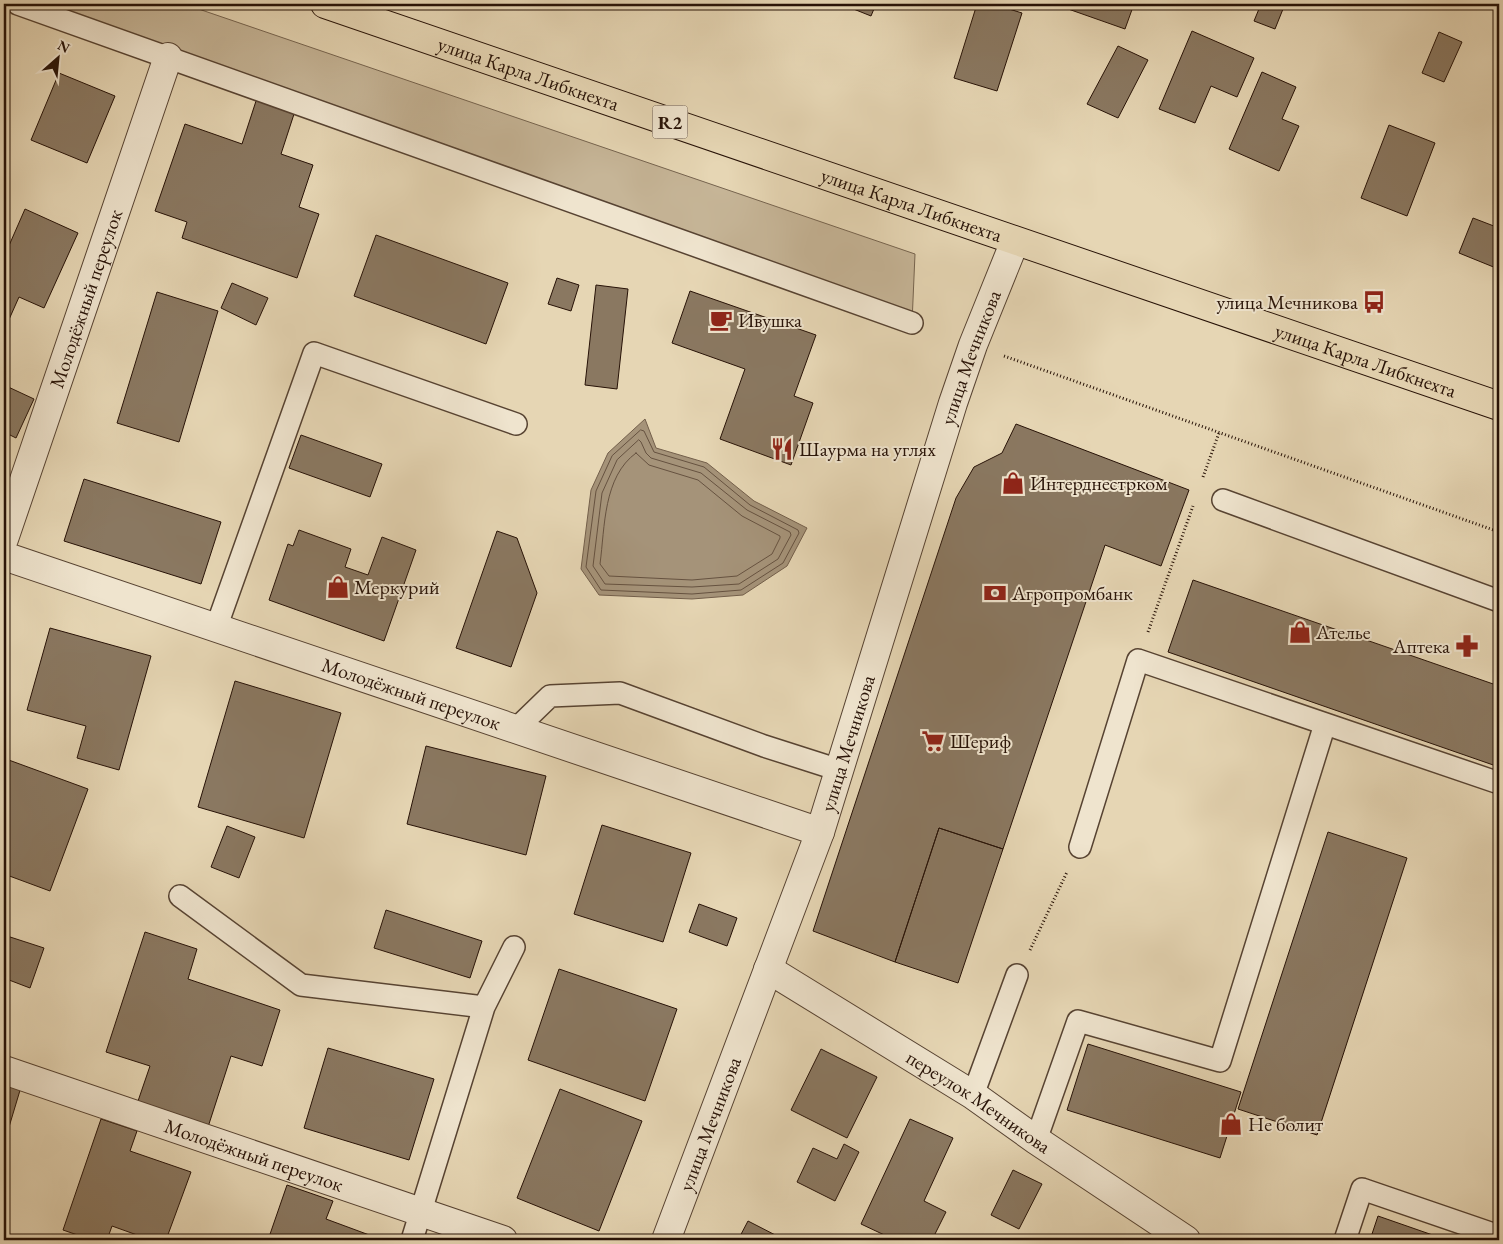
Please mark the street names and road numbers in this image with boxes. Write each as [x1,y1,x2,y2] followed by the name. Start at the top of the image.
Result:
[434,31,623,117] street label: улица Карла Либкнехта
[652,105,688,138] road number: R2
[817,162,1006,248] street label: улица Карла Либкнехта
[43,205,128,391] street label: Молодёжный переулок
[934,286,1007,428] street label: улица Мечникова
[1272,317,1460,403] street label: улица Карла Либкнехта
[318,651,505,736] street label: Молодёжный переулок
[814,672,881,815] street label: улица Мечникова
[902,1044,1056,1159] street label: переулок Мечникова
[673,1053,747,1195] street label: улица Мечникова
[161,1113,347,1198] street label: Молодёжный переулок

